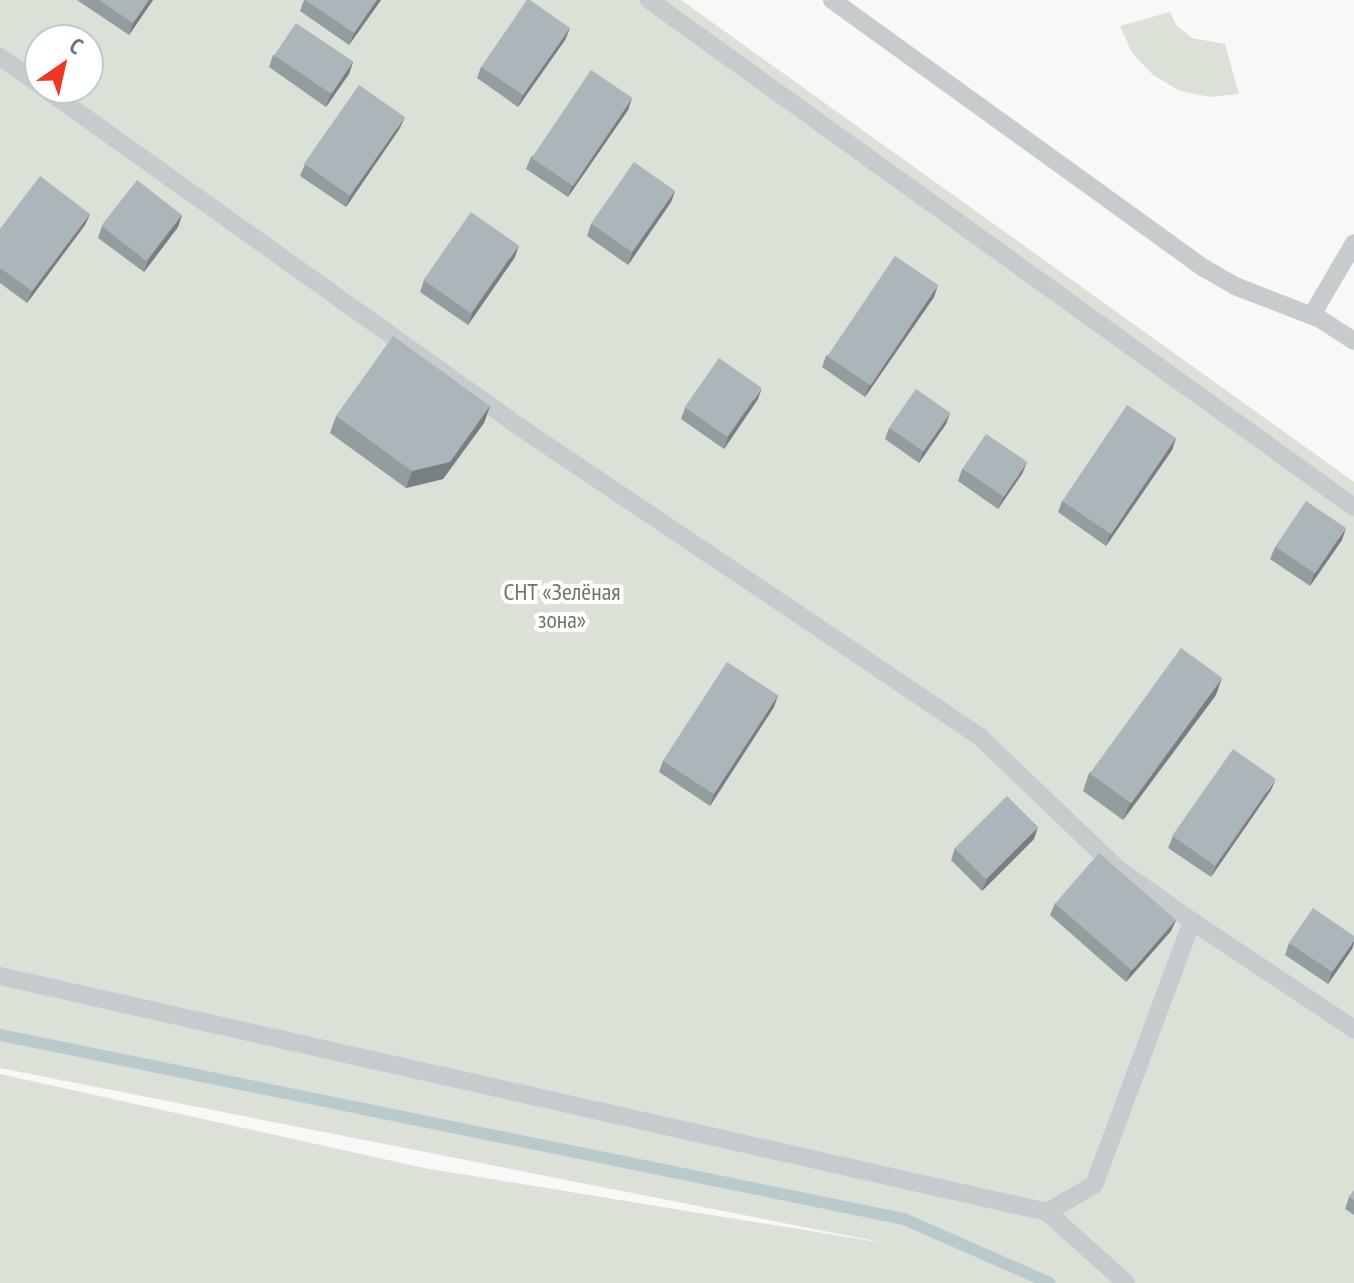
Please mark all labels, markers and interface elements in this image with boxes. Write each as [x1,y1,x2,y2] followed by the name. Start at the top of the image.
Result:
[24,24,104,104] north arrow
[64,31,88,60] text: С
[503,578,621,634] park label: СНТ «Зелёная зона»

